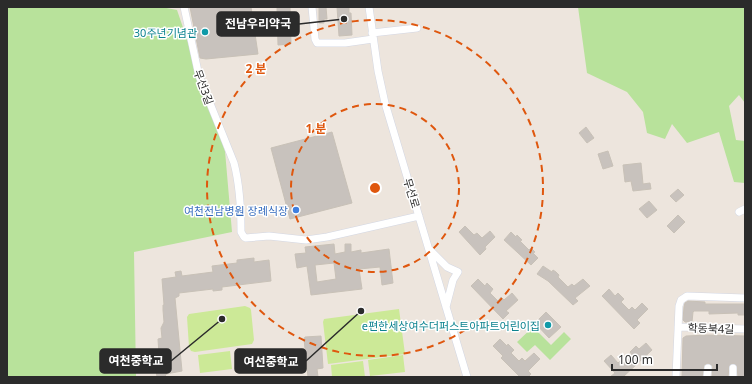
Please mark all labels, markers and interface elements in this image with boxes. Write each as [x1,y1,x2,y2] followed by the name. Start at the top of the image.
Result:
[217,12,299,36] callout: 전남우리약국
[225,15,291,32] text: 전남우리약국
[134,25,197,40] place label: 30주년기념관
[200,27,210,37] marker: 30주년기념관
[245,60,267,77] text: 2 분
[191,67,217,107] street label: 무선3길
[305,120,327,137] text: 1 분
[400,176,424,210] street label: 무선로
[368,181,382,195] centre of rings
[184,203,288,218] place label: 여천전남병원 장례식장
[291,205,301,215] marker: 여천전남병원 장례식장
[362,318,540,333] place label: e편한세상여수더퍼스트아파트어린이집
[543,320,553,330] marker: e편한세상여수더퍼스트아파트어린이집
[687,320,735,336] street label: 학동북4길
[612,346,717,372] scale bar
[100,349,171,373] callout: 여천중학교
[235,349,306,373] callout: 여선중학교
[618,351,653,368] text: 100 m
[108,352,164,369] text: 여천중학교
[243,353,299,370] text: 여선중학교

